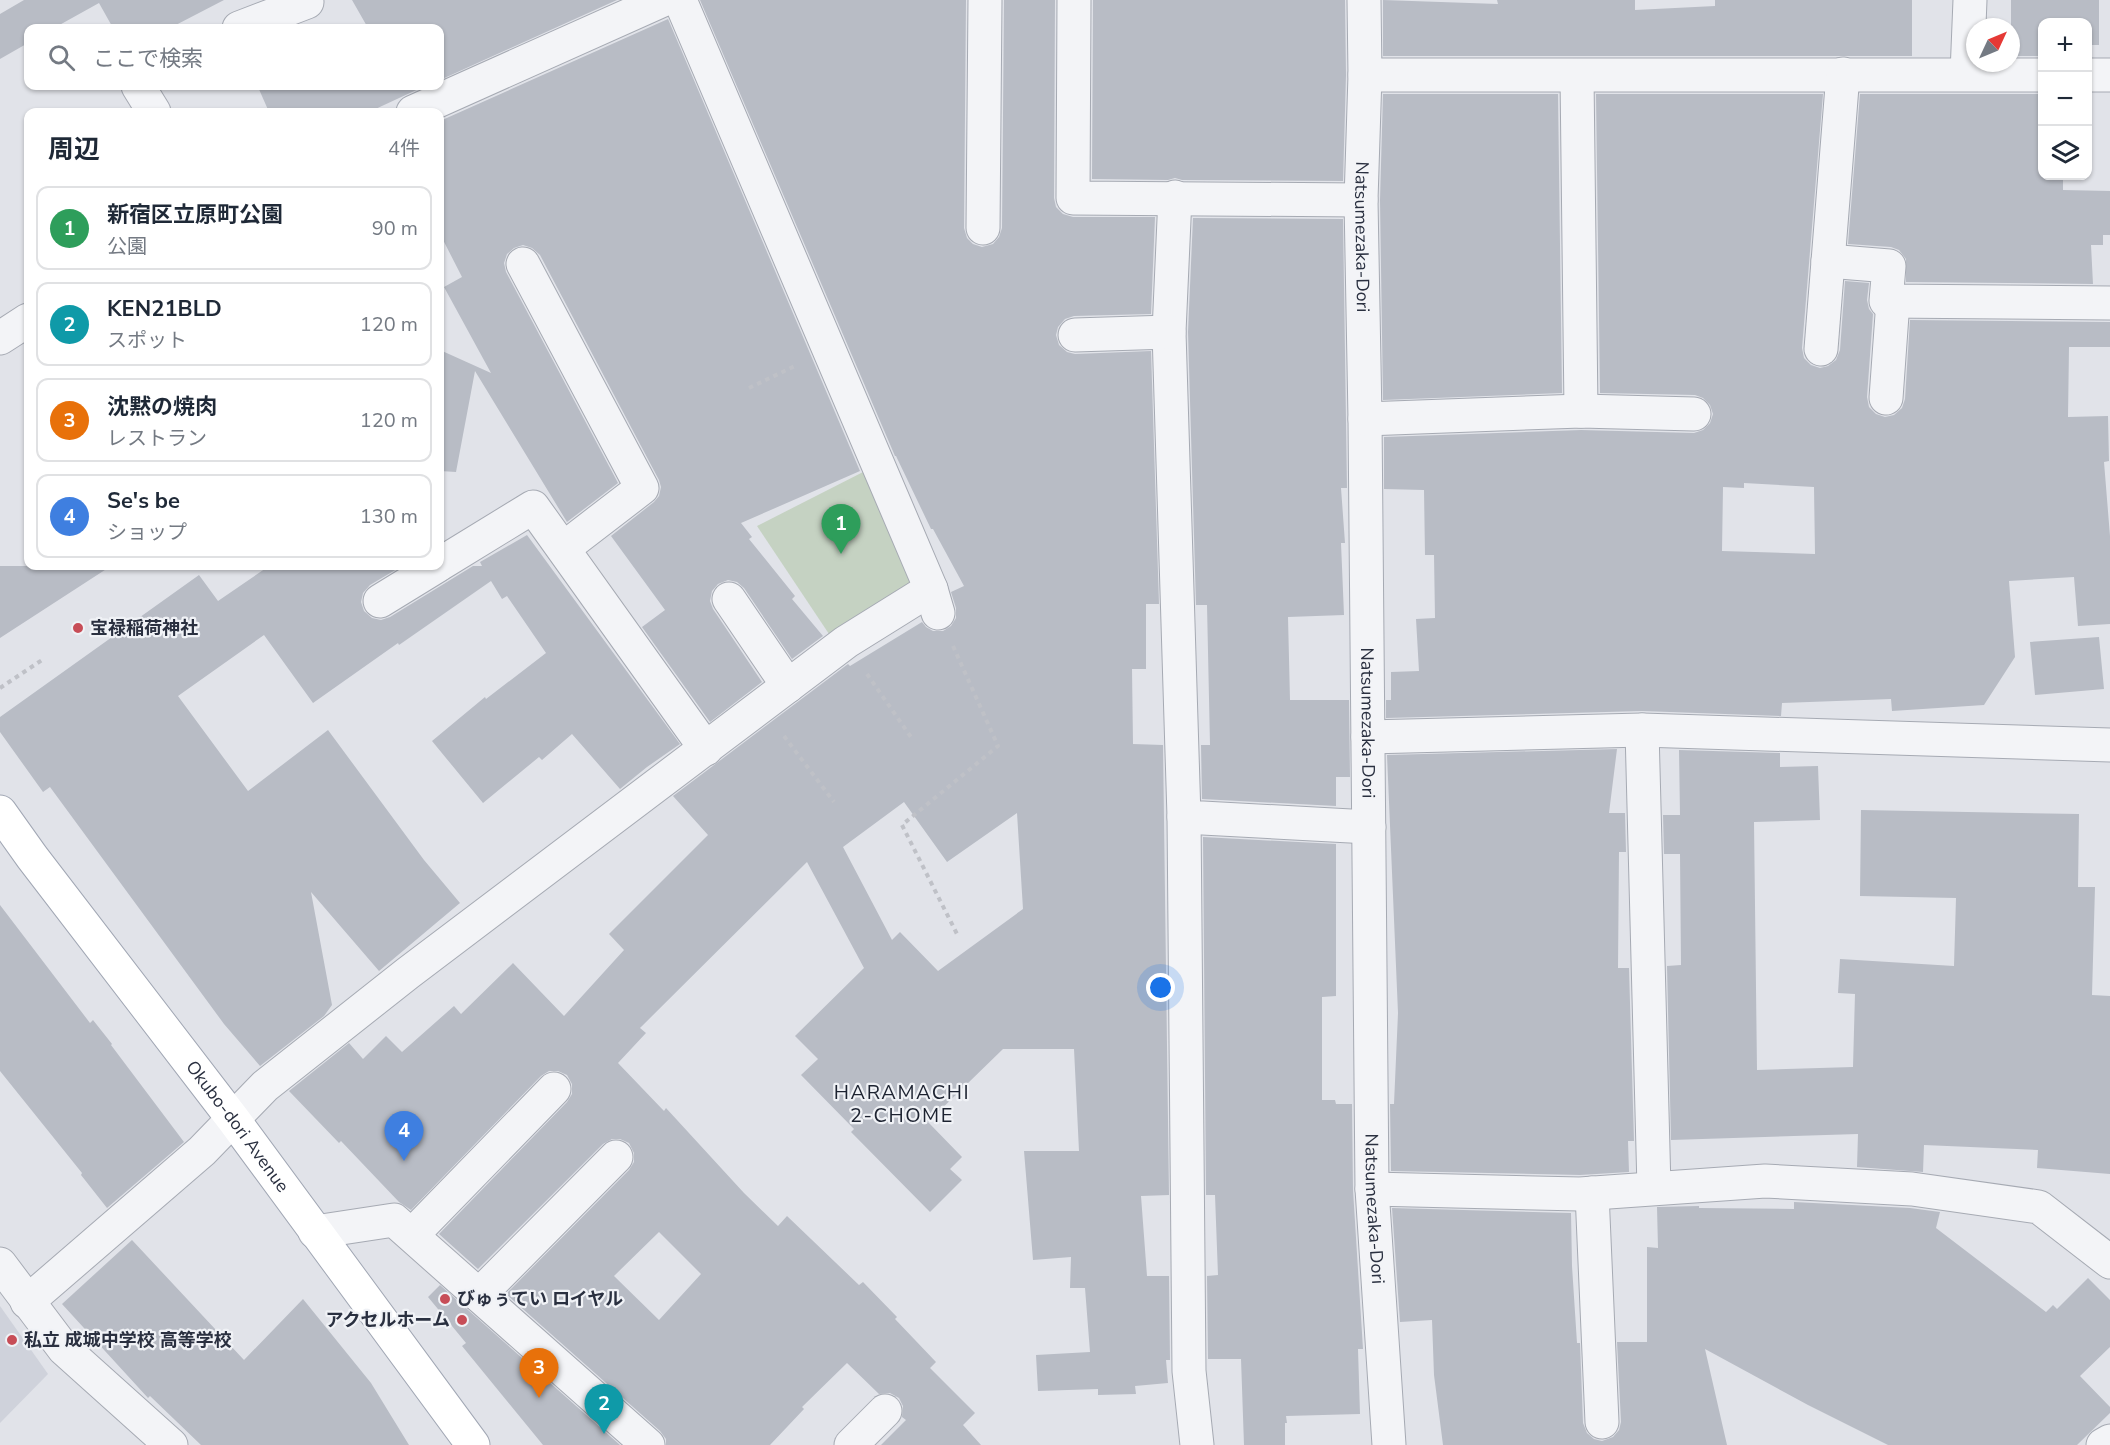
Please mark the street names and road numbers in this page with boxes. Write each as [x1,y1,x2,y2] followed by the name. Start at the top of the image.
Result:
[1349,161,1375,313] street label: Natsumezaka-Dori
[1355,647,1380,798] street label: Natsumezaka-Dori
[180,1056,295,1197] street label: Okubo-dori Avenue
[1359,1133,1390,1285] street label: Natsumezaka-Dori

